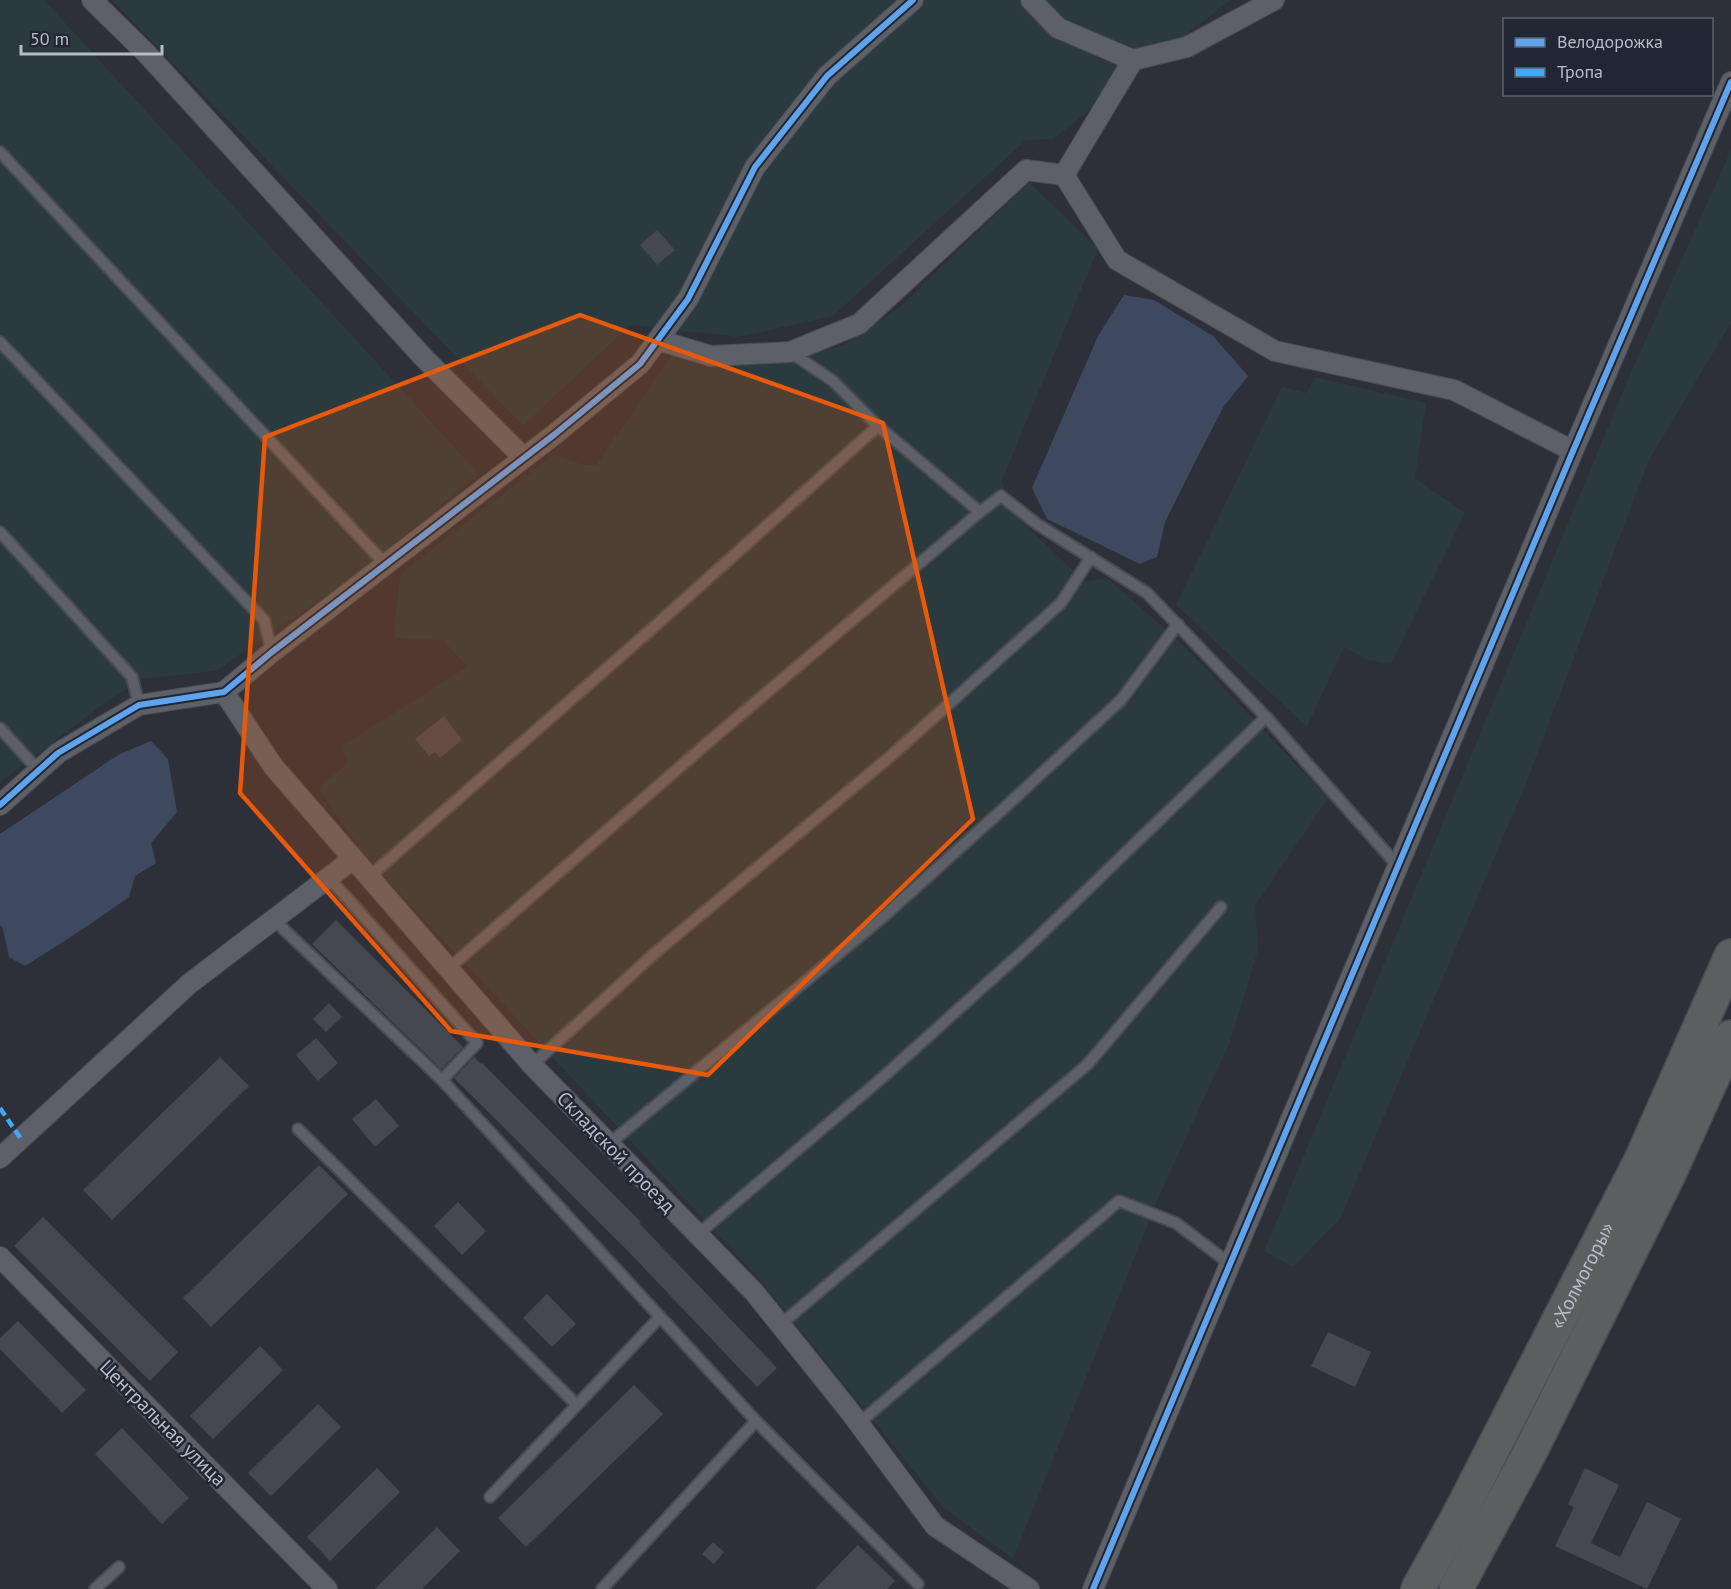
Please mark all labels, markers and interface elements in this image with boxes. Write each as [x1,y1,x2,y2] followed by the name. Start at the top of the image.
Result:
[21,18,162,56] scale bar
[1503,18,1713,96] legend
[30,27,69,50] text: 50 m
[1557,30,1663,53] text: Велодорожка
[1557,60,1603,83] text: Тропа
[551,1086,681,1219] street label: Складской проезд
[1544,1217,1620,1333] street label: «Холмогоры»
[94,1354,232,1492] street label: Центральная улица

